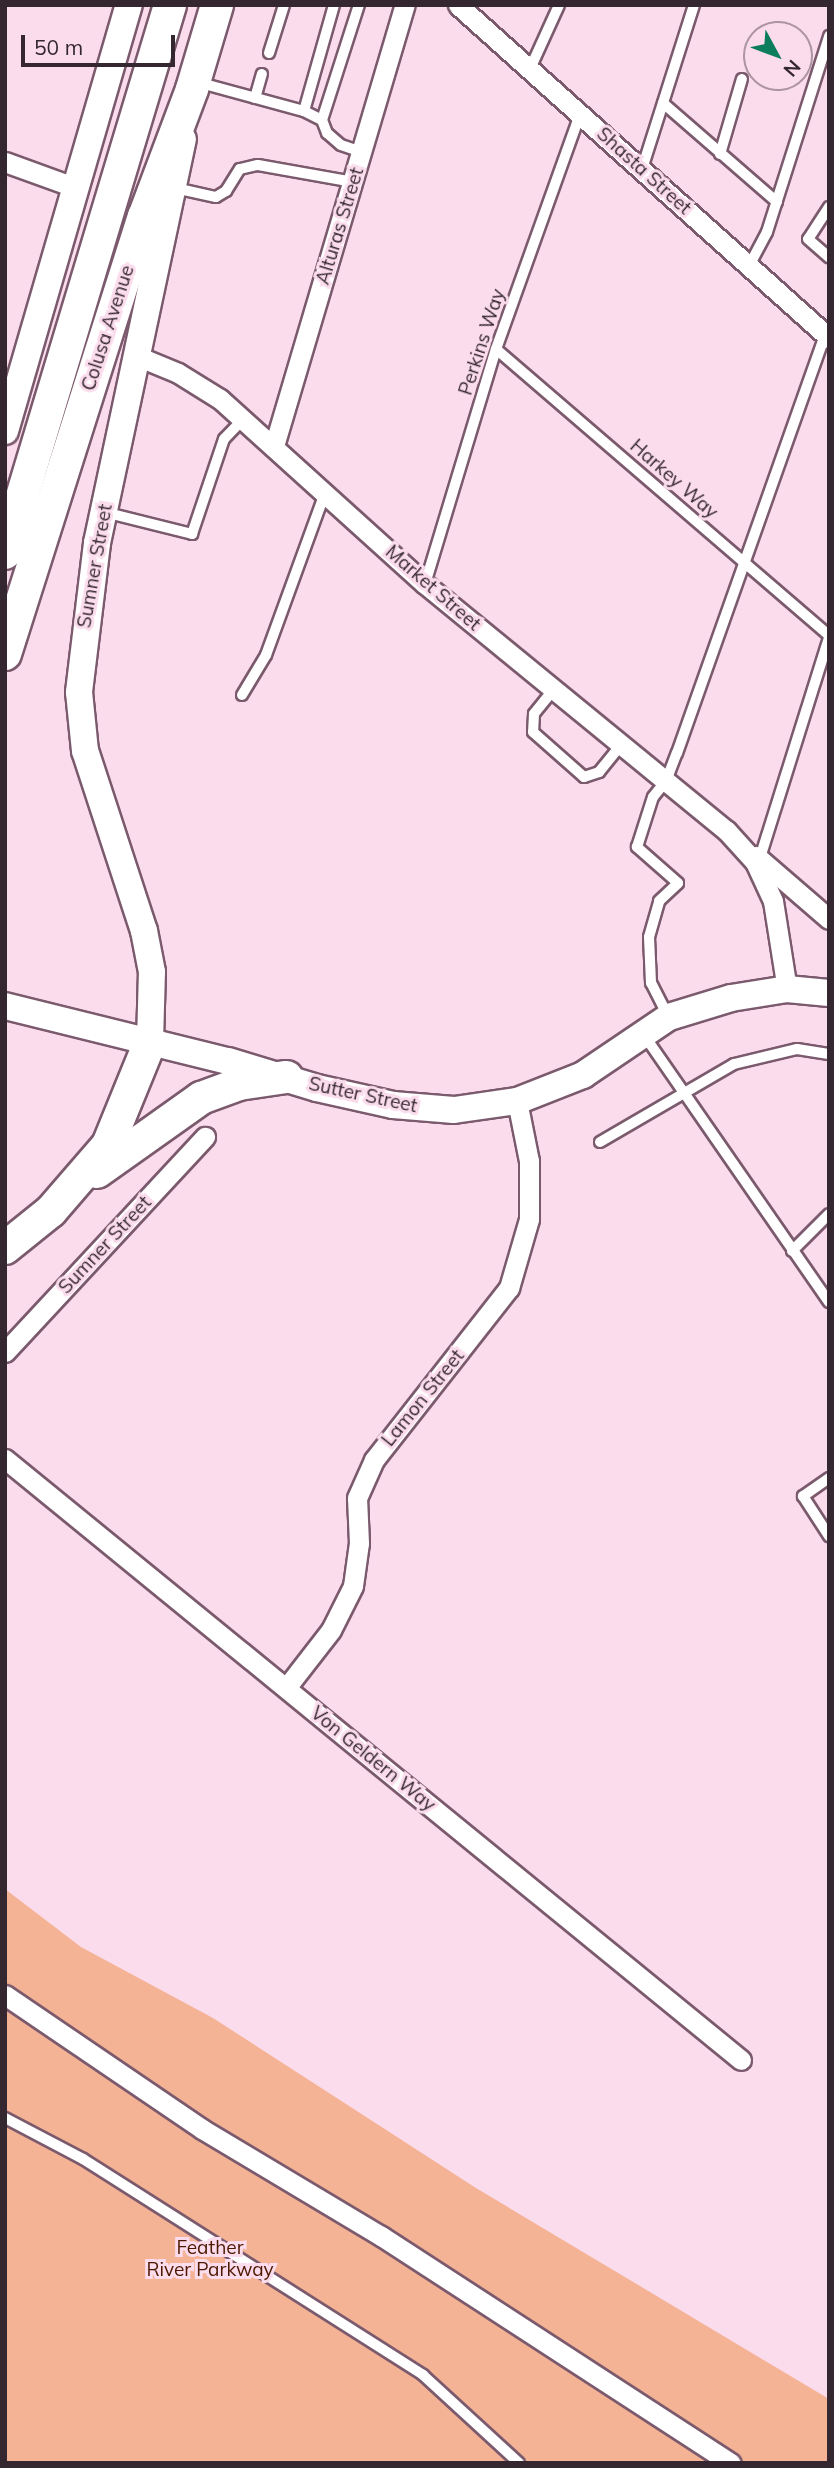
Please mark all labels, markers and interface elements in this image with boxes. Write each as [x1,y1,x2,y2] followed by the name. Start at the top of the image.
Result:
[24,21,178,65] scale bar
[743,21,813,91] north arrow
[34,34,83,60] text: 50 m
[779,55,806,82] text: N
[592,123,696,219] street label: Shasta Street
[311,165,369,287] street label: Alturas Street
[77,262,139,394] street label: Colusa Avenue
[454,286,510,398] street label: Perkins Way
[625,435,723,523] street label: Harkey Way
[73,502,117,630] street label: Sumner Street
[381,540,485,636] street label: Market Street
[307,1072,419,1118] street label: Sutter Street
[54,1191,156,1299] street label: Sumner Street
[377,1345,469,1451] street label: Lamon Street
[306,1702,440,1816] street label: Von Geldern Way
[146,2237,274,2281] park label: Feather River Parkway

